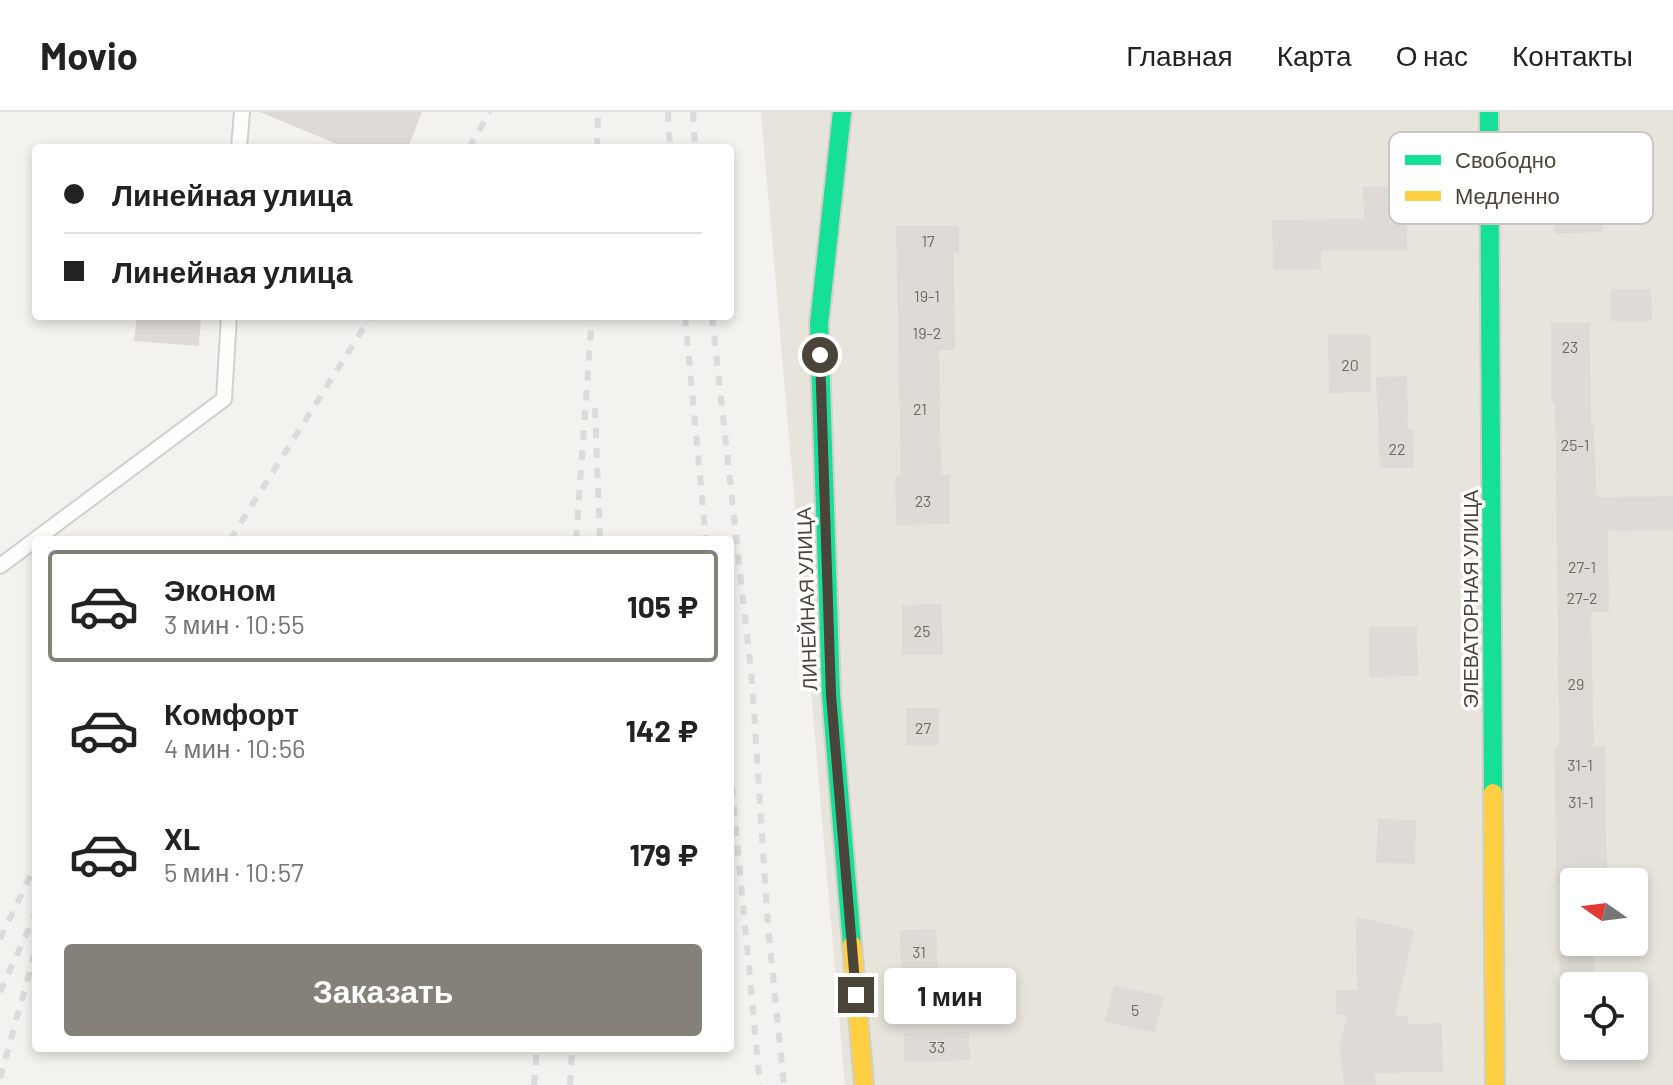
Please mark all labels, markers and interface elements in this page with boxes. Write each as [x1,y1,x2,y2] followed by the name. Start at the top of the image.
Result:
[40,32,138,78] text: Movio
[1126,38,1233,72] text: Главная
[1277,38,1352,72] text: Карта
[1396,38,1468,72] text: О нас
[1512,38,1633,72] text: Контакты
[1389,132,1653,224] legend
[1455,146,1556,173] text: Свободно
[112,176,352,212] text: Линейная улица
[1455,182,1560,209] text: Медленно
[921,231,935,250] house number: 17
[112,253,352,289] text: Линейная улица
[914,286,940,305] house number: 19-1
[913,323,941,342] house number: 19-2
[802,337,838,373] route start
[1562,337,1578,356] house number: 23
[1341,355,1359,374] house number: 20
[913,399,927,418] house number: 21
[1561,435,1589,454] house number: 25-1
[1388,439,1406,458] house number: 22
[1458,489,1482,708] street label: ЭЛЕВАТОРНАЯ УЛИЦА
[915,491,931,510] house number: 23
[791,506,821,691] street label: ЛИНЕЙНАЯ УЛИЦА
[1568,557,1596,576] house number: 27-1
[68,570,140,642] icon: car
[164,571,277,607] text: Эконом
[627,588,698,624] text: 105 ₽
[1566,588,1598,607] house number: 27-2
[164,608,305,639] text: 3 мин · 10:55
[914,621,930,640] house number: 25
[1568,674,1584,693] house number: 29
[68,694,140,766] icon: car
[164,695,299,731] text: Комфорт
[625,712,698,748] text: 142 ₽
[915,718,931,737] house number: 27
[164,732,306,763] text: 4 мин · 10:56
[1567,755,1593,774] house number: 31-1
[1568,792,1594,811] house number: 31-1
[68,818,140,890] icon: car
[164,820,200,856] text: XL
[630,836,698,872] text: 179 ₽
[164,856,303,887] text: 5 мин · 10:57
[1560,868,1648,956] north arrow
[1560,868,1648,1060] map controls
[912,942,926,961] house number: 31
[64,944,702,1036] button: Заказать
[884,967,1016,1023] callout: 1 мин
[1560,972,1648,1060] button: locate
[838,977,874,1013] route end
[917,980,983,1011] text: 1 мин
[1131,1000,1139,1019] house number: 5
[929,1037,945,1056] house number: 33

